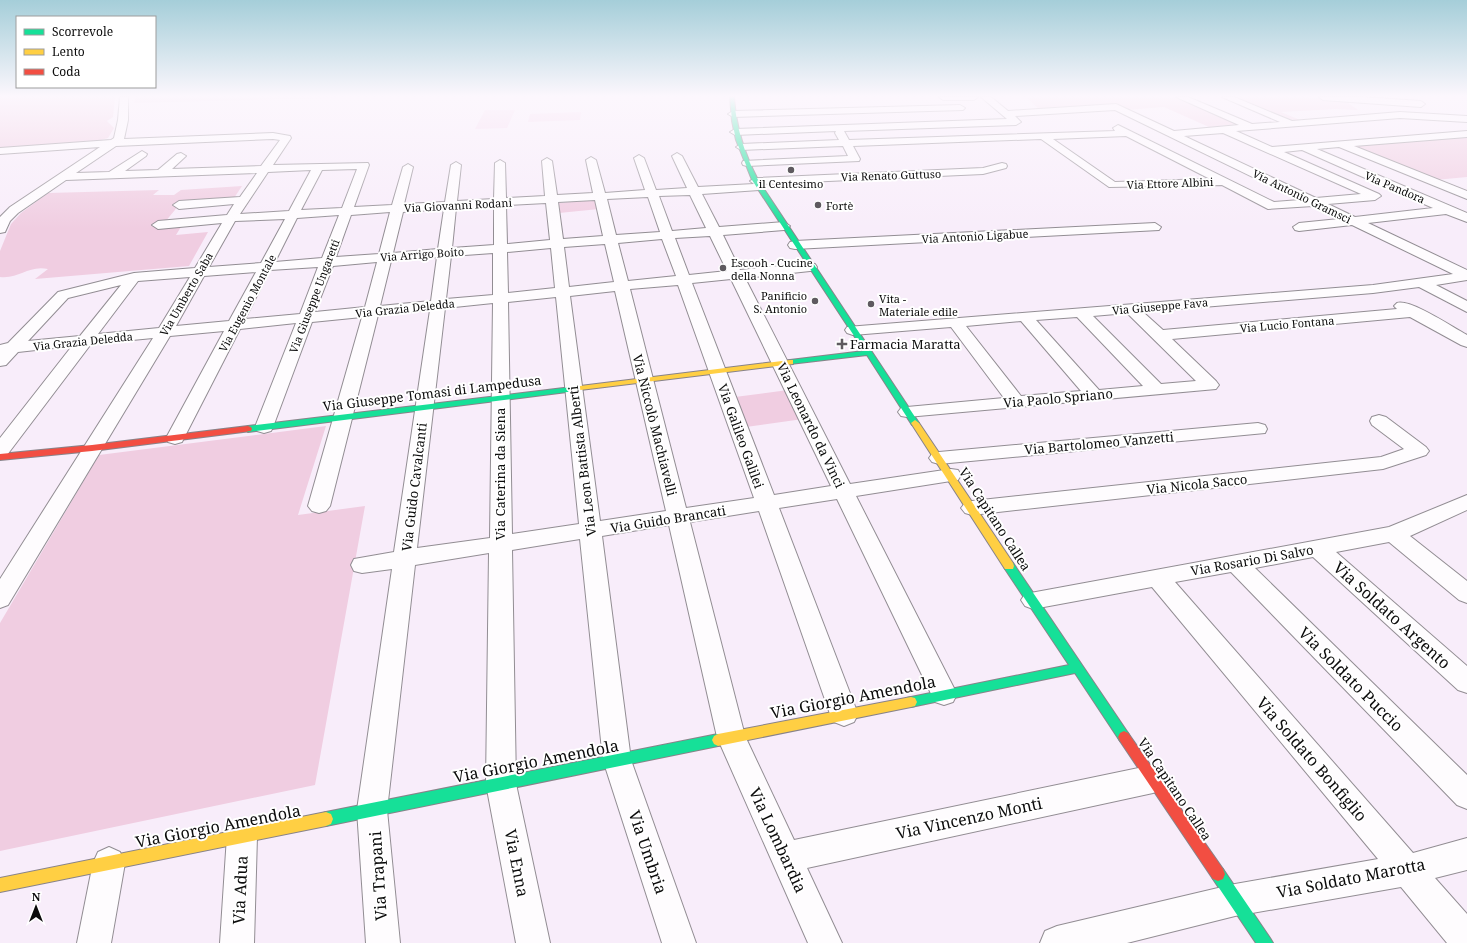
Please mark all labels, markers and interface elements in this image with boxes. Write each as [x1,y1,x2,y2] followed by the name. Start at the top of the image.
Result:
[16,16,156,88] legend
[52,23,113,40] text: Scorrevole
[52,43,85,60] text: Lento
[52,63,81,80] text: Coda
[786,165,796,175] marker: il Centesimo
[841,166,941,184] street label: Via Renato Guttuso
[1250,166,1354,227] street label: Via Antonio Gramsci
[1363,168,1427,206] street label: Via Pandora
[1126,174,1214,192] street label: Via Ettore Albini
[759,176,823,191] place label: il Centesimo
[404,195,513,215] street label: Via Giovanni Rodani
[826,198,853,213] place label: Fortè
[813,200,823,210] marker: Fortè
[921,226,1029,246] street label: Via Antonio Ligabue
[285,236,343,355] street label: Via Giuseppe Ungaretti
[380,244,464,264] street label: Via Arrigo Boito
[156,249,216,339] street label: Via Umberto Saba
[215,251,279,354] street label: Via Eugenio Montale
[731,255,813,283] place label: Escooh - Cucine della Nonna
[718,263,728,273] marker: Escooh - Cucine della Nonna
[753,288,807,316] place label: Panificio S. Antonio
[879,291,958,319] place label: Vita - Materiale edile
[1111,294,1209,318] street label: Via Giuseppe Fava
[354,295,456,321] street label: Via Grazia Deledda
[810,296,820,306] marker: Panificio S. Antonio
[866,299,876,309] marker: Vita - Materiale edile
[1239,312,1335,336] street label: Via Lucio Fontana
[32,328,134,354] street label: Via Grazia Deledda
[850,335,961,353] place label: Farmacia Maratta
[837,339,847,349] marker: Farmacia Maratta
[629,352,681,498] street label: Via Niccolò Machiavelli
[773,359,849,491] street label: Via Leonardo da Vinci
[322,371,542,415] street label: Via Giuseppe Tomasi di Lampedusa
[714,381,768,491] street label: Via Galileo Galilei
[1003,384,1113,412] street label: Via Paolo Spriano
[564,385,600,537] street label: Via Leon Battista Alberti
[491,408,509,540] street label: Via Caterina da Siena
[397,422,431,552] street label: Via Guido Cavalcanti
[1024,428,1174,458] street label: Via Bartolomeo Vanzetti
[955,464,1035,574] street label: Via Capitano Callea
[1146,470,1248,498] street label: Via Nicola Sacco
[609,501,727,537] street label: Via Guido Brancati
[1189,540,1315,580] street label: Via Rosario Di Salvo
[1329,556,1455,674] street label: Via Soldato Argento
[1294,622,1408,736] street label: Via Soldato Puccio
[769,670,937,724] street label: Via Giorgio Amendola
[1252,692,1372,826] street label: Via Soldato Bonfiglio
[452,734,620,788] street label: Via Giorgio Amendola
[1134,734,1216,844] street label: Via Capitano Callea
[744,784,812,896] street label: Via Lombardia
[894,792,1044,844] street label: Via Vincenzo Monti
[134,799,302,853] street label: Via Giorgio Amendola
[623,807,673,897] street label: Via Umbria
[500,827,534,899] street label: Via Enna
[364,831,392,921] street label: Via Trapani
[1275,853,1427,903] street label: Via Soldato Marotta
[227,855,253,925] street label: Via Adua
[16,887,56,927] north arrow
[32,889,41,904] text: N

